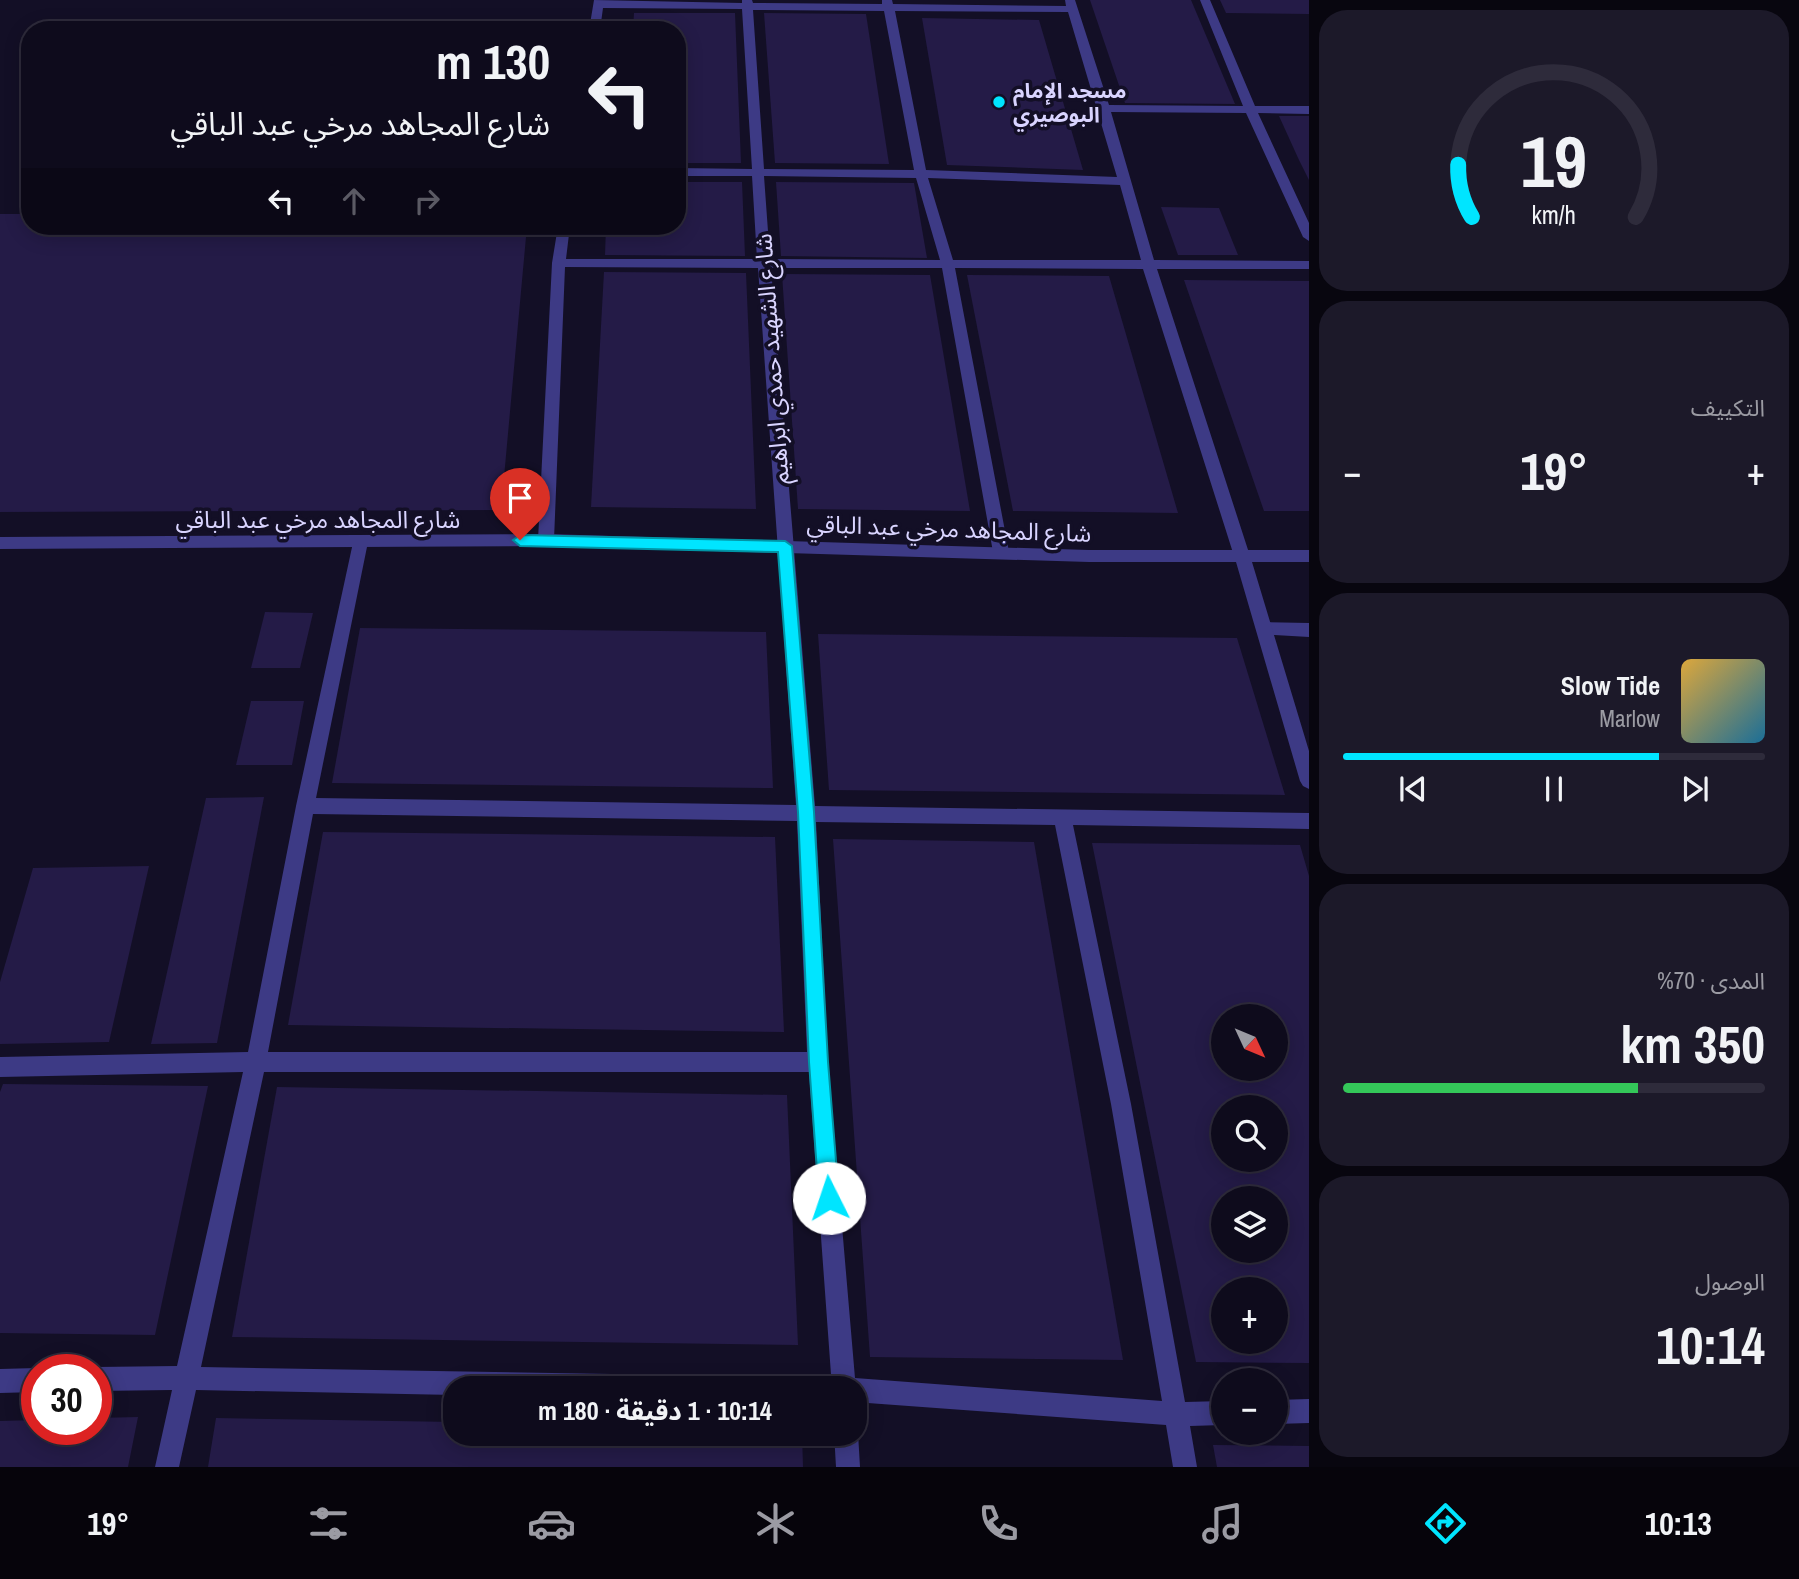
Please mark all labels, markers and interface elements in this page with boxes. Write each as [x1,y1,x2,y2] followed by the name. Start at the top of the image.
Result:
[436,28,550,94] text: 130 m
[574,49,665,140] icon: left
[1013,76,1127,131] place label: مسجد الإمام البوصيري
[991,94,1007,110] marker: مسجد الإمام البوصيري
[170,102,550,145] text: شارع المجاهد مرخي عبد الباقي
[1521,112,1587,210] text: 19
[262,182,300,220] icon: left
[335,182,373,220] icon: ahead
[408,182,446,220] icon: right
[1532,198,1576,232] text: km/h
[746,232,799,486] street label: شارع الشهيد حمدي ابراهيم
[1691,392,1765,423] text: التكييف
[1520,436,1588,506] text: 19°
[1343,446,1361,497] text: −
[1747,446,1765,497] text: +
[490,468,550,540] pin
[501,479,539,517] icon: arrive
[176,503,460,539] street label: شارع المجاهد مرخي عبد الباقي
[806,507,1092,553] street label: شارع المجاهد مرخي عبد الباقي
[1561,668,1660,703] text: Slow Tide
[1599,703,1660,734] text: Marlow
[1394,770,1432,808] icon: previous
[1535,770,1573,808] icon: pause
[1676,770,1714,808] icon: next
[1657,965,1765,996] text: المدى · 70%
[1211,1004,1288,1082] north arrow
[1211,1004,1288,1445] map controls
[1620,1009,1765,1079] text: 350 km
[1211,1095,1288,1172] button: search
[792,1161,866,1235] position arrow
[1211,1186,1288,1263] button: layers
[1695,1266,1765,1297] text: الوصول
[1211,1277,1288,1354] button: +
[1656,1310,1765,1380] text: 10:14
[21,1354,112,1445] speed limit sign: 30
[1211,1368,1288,1445] button: −
[538,1393,772,1428] text: 10:14 · 1 دقيقة · 180 m
[304,1499,353,1548] icon: filters
[527,1499,576,1548] icon: car
[751,1499,800,1548] icon: climate
[974,1499,1023,1548] icon: phone
[1198,1499,1247,1548] icon: music
[1421,1499,1470,1548] icon: directions
[87,1502,129,1545] text: 19°
[1645,1502,1712,1545] text: 10:13

